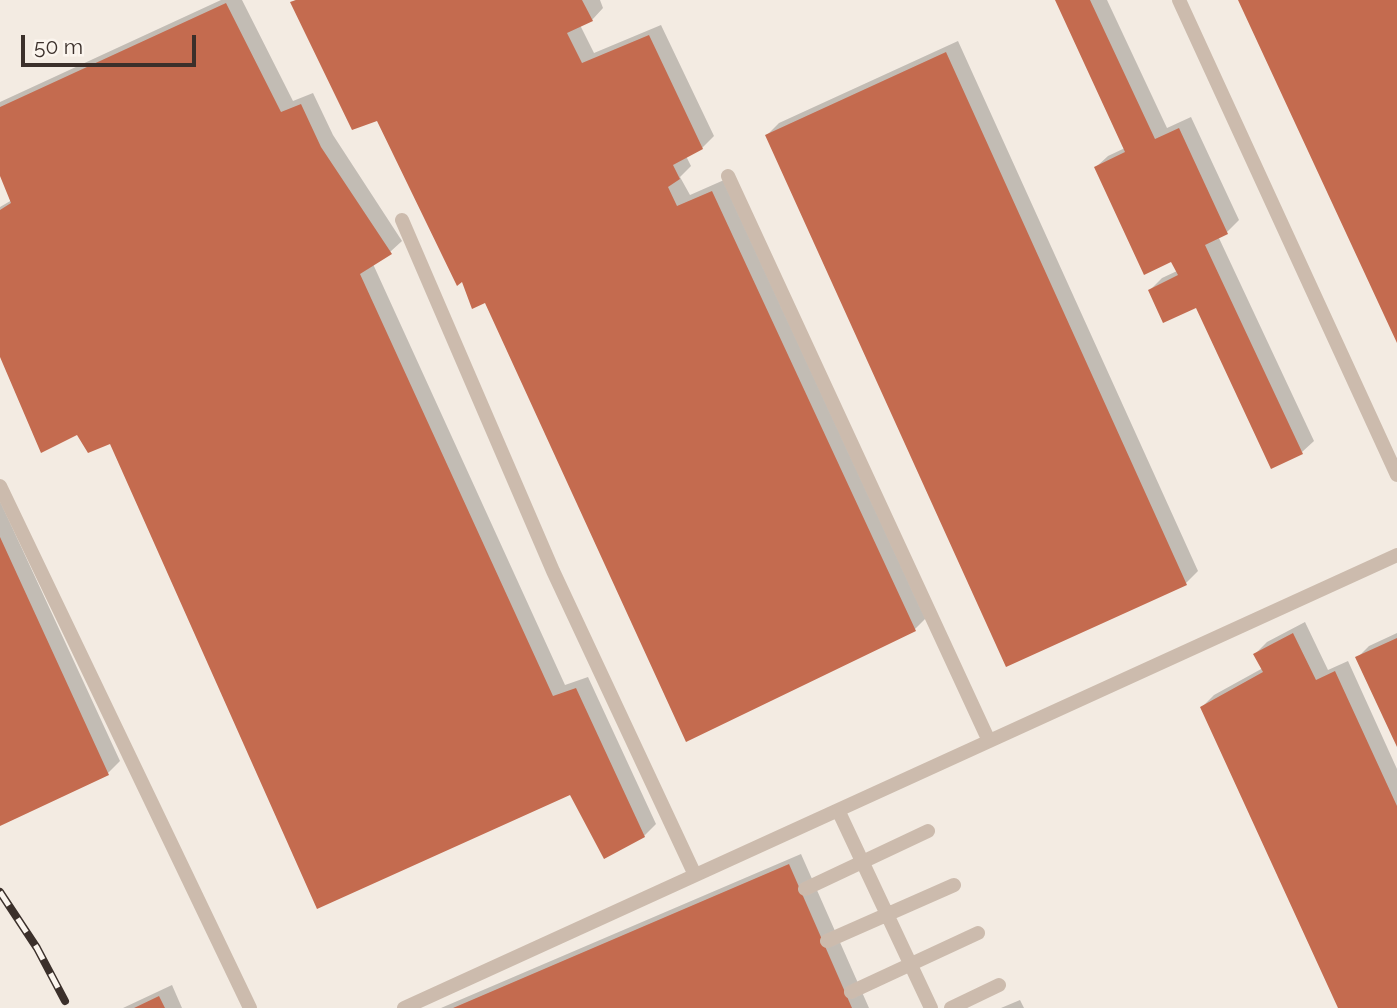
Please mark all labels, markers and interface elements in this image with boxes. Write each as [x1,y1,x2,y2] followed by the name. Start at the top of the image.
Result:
[24,21,200,65] scale bar
[34,34,83,59] text: 50 m

